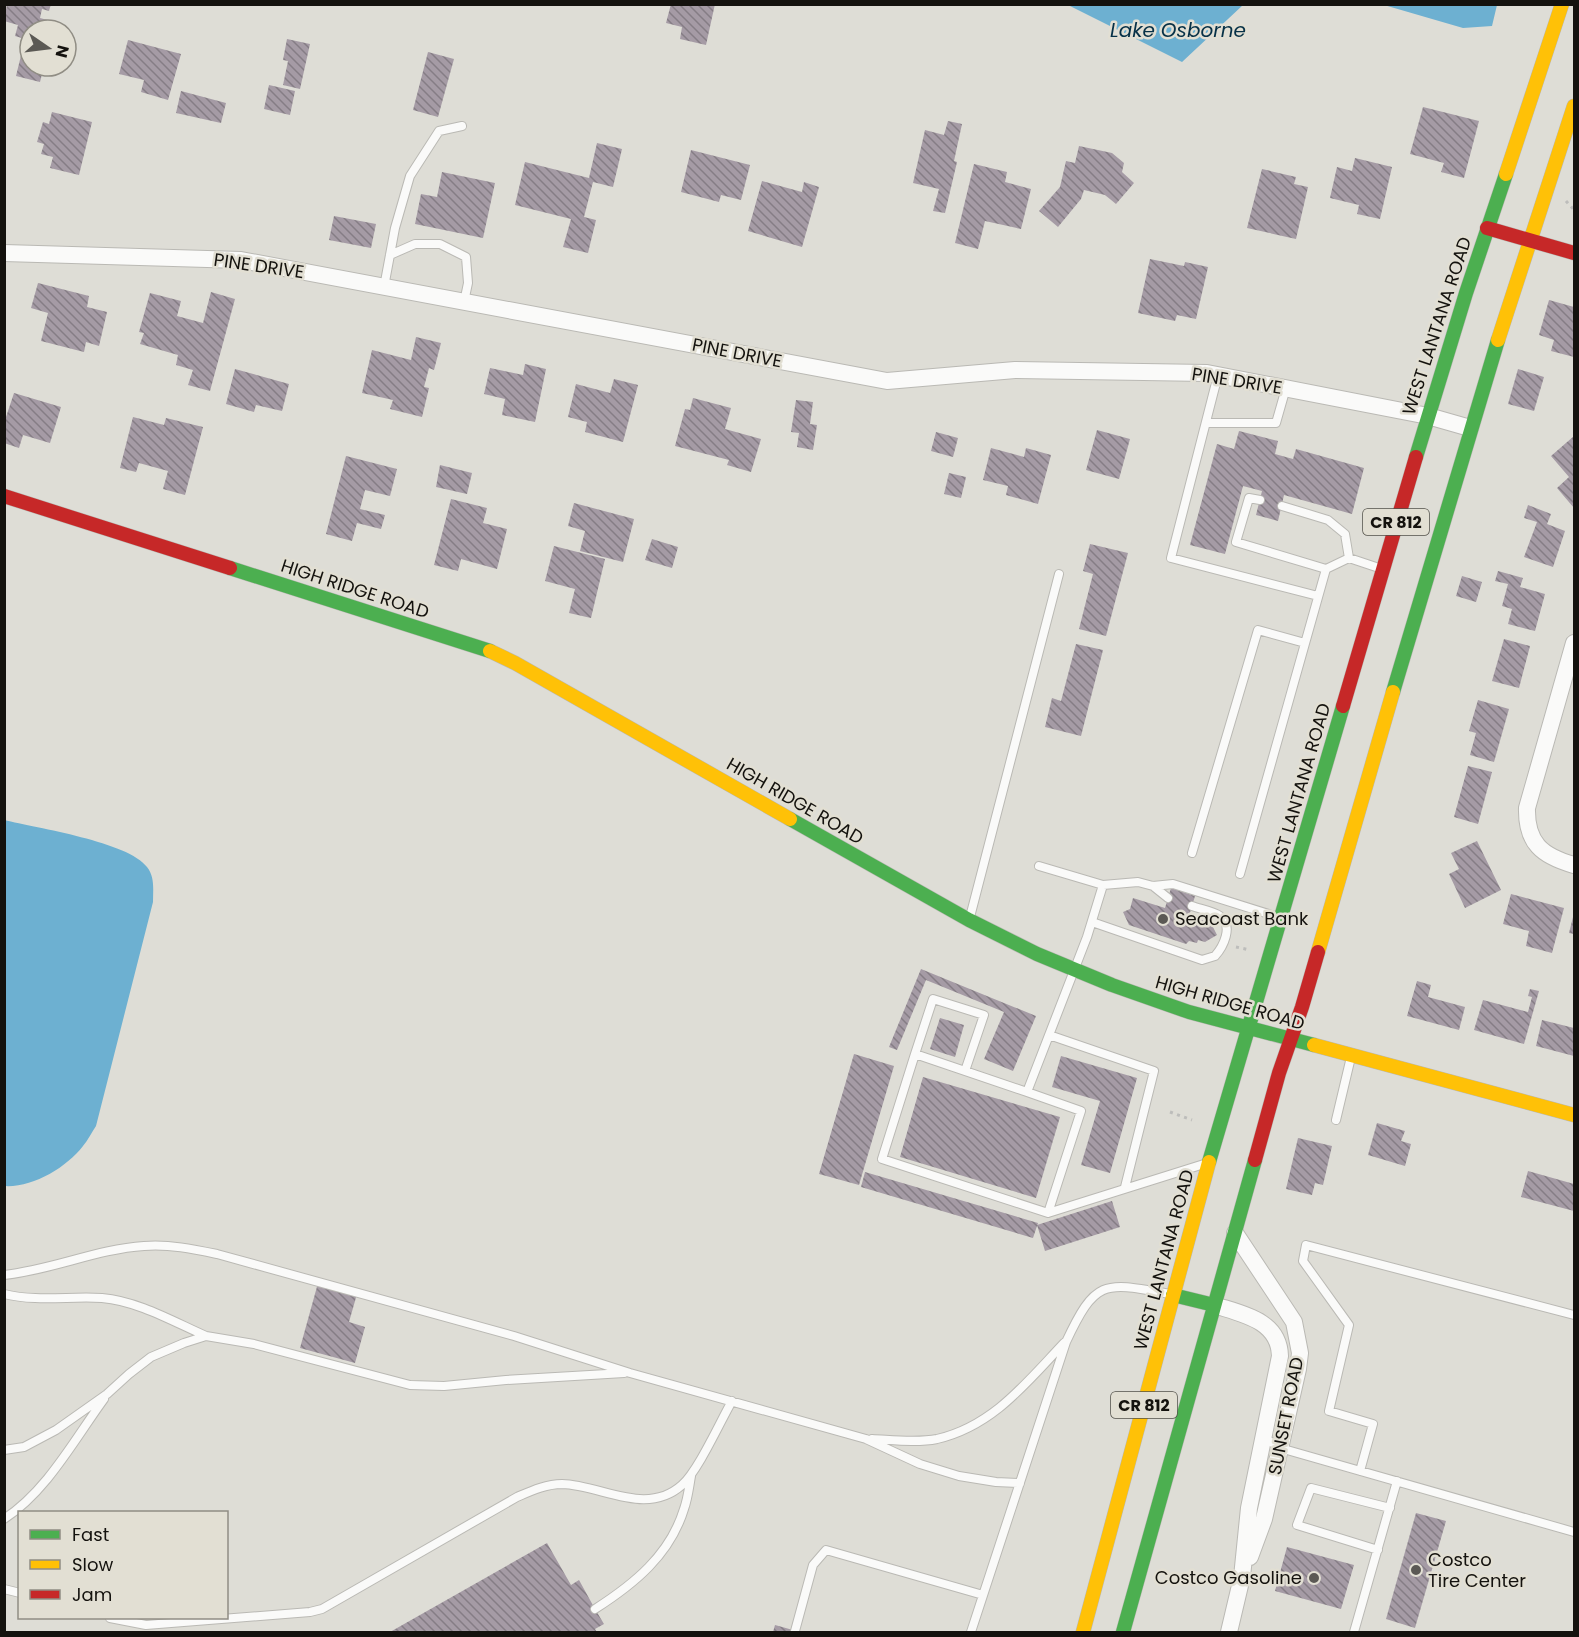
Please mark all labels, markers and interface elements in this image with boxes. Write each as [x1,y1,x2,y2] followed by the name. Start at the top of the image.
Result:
[1110,16,1246,44] water label: Lake Osborne
[18,18,78,78] north arrow
[49,43,75,60] text: N
[1396,234,1477,418] street label: WEST LANTANA ROAD
[212,247,306,284] street label: PINE DRIVE
[690,332,784,373] street label: PINE DRIVE
[1190,361,1284,400] street label: PINE DRIVE
[1363,509,1429,535] road number: CR 812
[278,553,432,624] street label: HIGH RIDGE ROAD
[1261,700,1336,886] street label: WEST LANTANA ROAD
[722,751,868,850] street label: HIGH RIDGE ROAD
[1175,906,1309,931] place label: Seacoast Bank
[1156,912,1170,926] marker: Seacoast Bank
[1153,969,1308,1036] street label: HIGH RIDGE ROAD
[1127,1167,1200,1353] street label: WEST LANTANA ROAD
[1262,1355,1309,1477] street label: SUNSET ROAD
[1111,1392,1177,1418] road number: CR 812
[18,1511,228,1619] legend
[72,1522,109,1547] text: Fast
[1428,1547,1526,1593] place label: Costco Tire Center
[72,1552,114,1577] text: Slow
[1409,1563,1423,1577] marker: Costco Tire Center
[1155,1565,1302,1590] place label: Costco Gasoline
[1307,1571,1321,1585] marker: Costco Gasoline
[72,1582,112,1607] text: Jam

